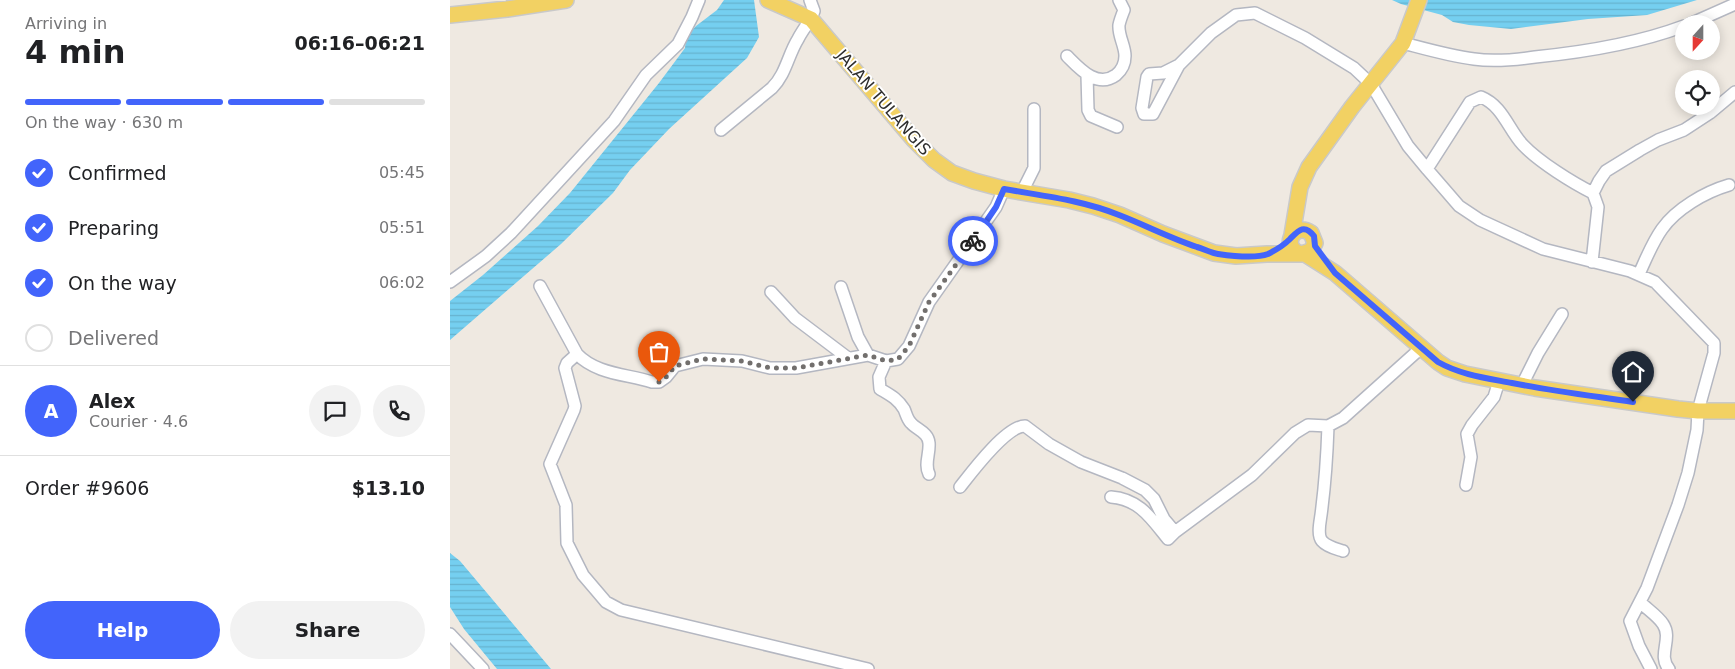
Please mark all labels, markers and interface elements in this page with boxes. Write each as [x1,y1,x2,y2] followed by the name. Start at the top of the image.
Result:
[25,14,107,33] text: Arriving in
[1675,15,1720,60] north arrow
[1675,15,1720,115] map controls
[295,32,425,54] text: 06:16–06:21
[25,33,126,71] text: 4 min
[832,45,935,159] street label: JALAN TULANGIS
[1675,70,1720,115] button: locate
[25,113,183,132] text: On the way · 630 m
[25,159,53,187] icon: check
[68,162,167,184] text: Confirmed
[379,163,425,182] text: 05:45
[25,214,53,242] icon: check
[948,216,998,266] courier
[68,217,159,239] text: Preparing
[379,218,425,237] text: 05:51
[959,227,987,255] icon: bike
[25,269,53,297] icon: check
[68,272,177,294] text: On the way
[379,273,425,292] text: 06:02
[68,327,159,349] text: Delivered
[638,331,680,382] pin
[645,338,673,366] icon: bag
[1612,351,1654,402] pin
[1619,358,1647,386] icon: home
[309,385,361,437] button: chat
[373,385,425,437] button: phone
[89,390,135,412] text: Alex
[44,400,58,422] text: A
[89,412,188,431] text: Courier · 4.6
[25,477,149,499] text: Order #9606
[352,477,425,499] text: $13.10
[25,601,220,659] button: Help
[230,601,425,659] button: Share

